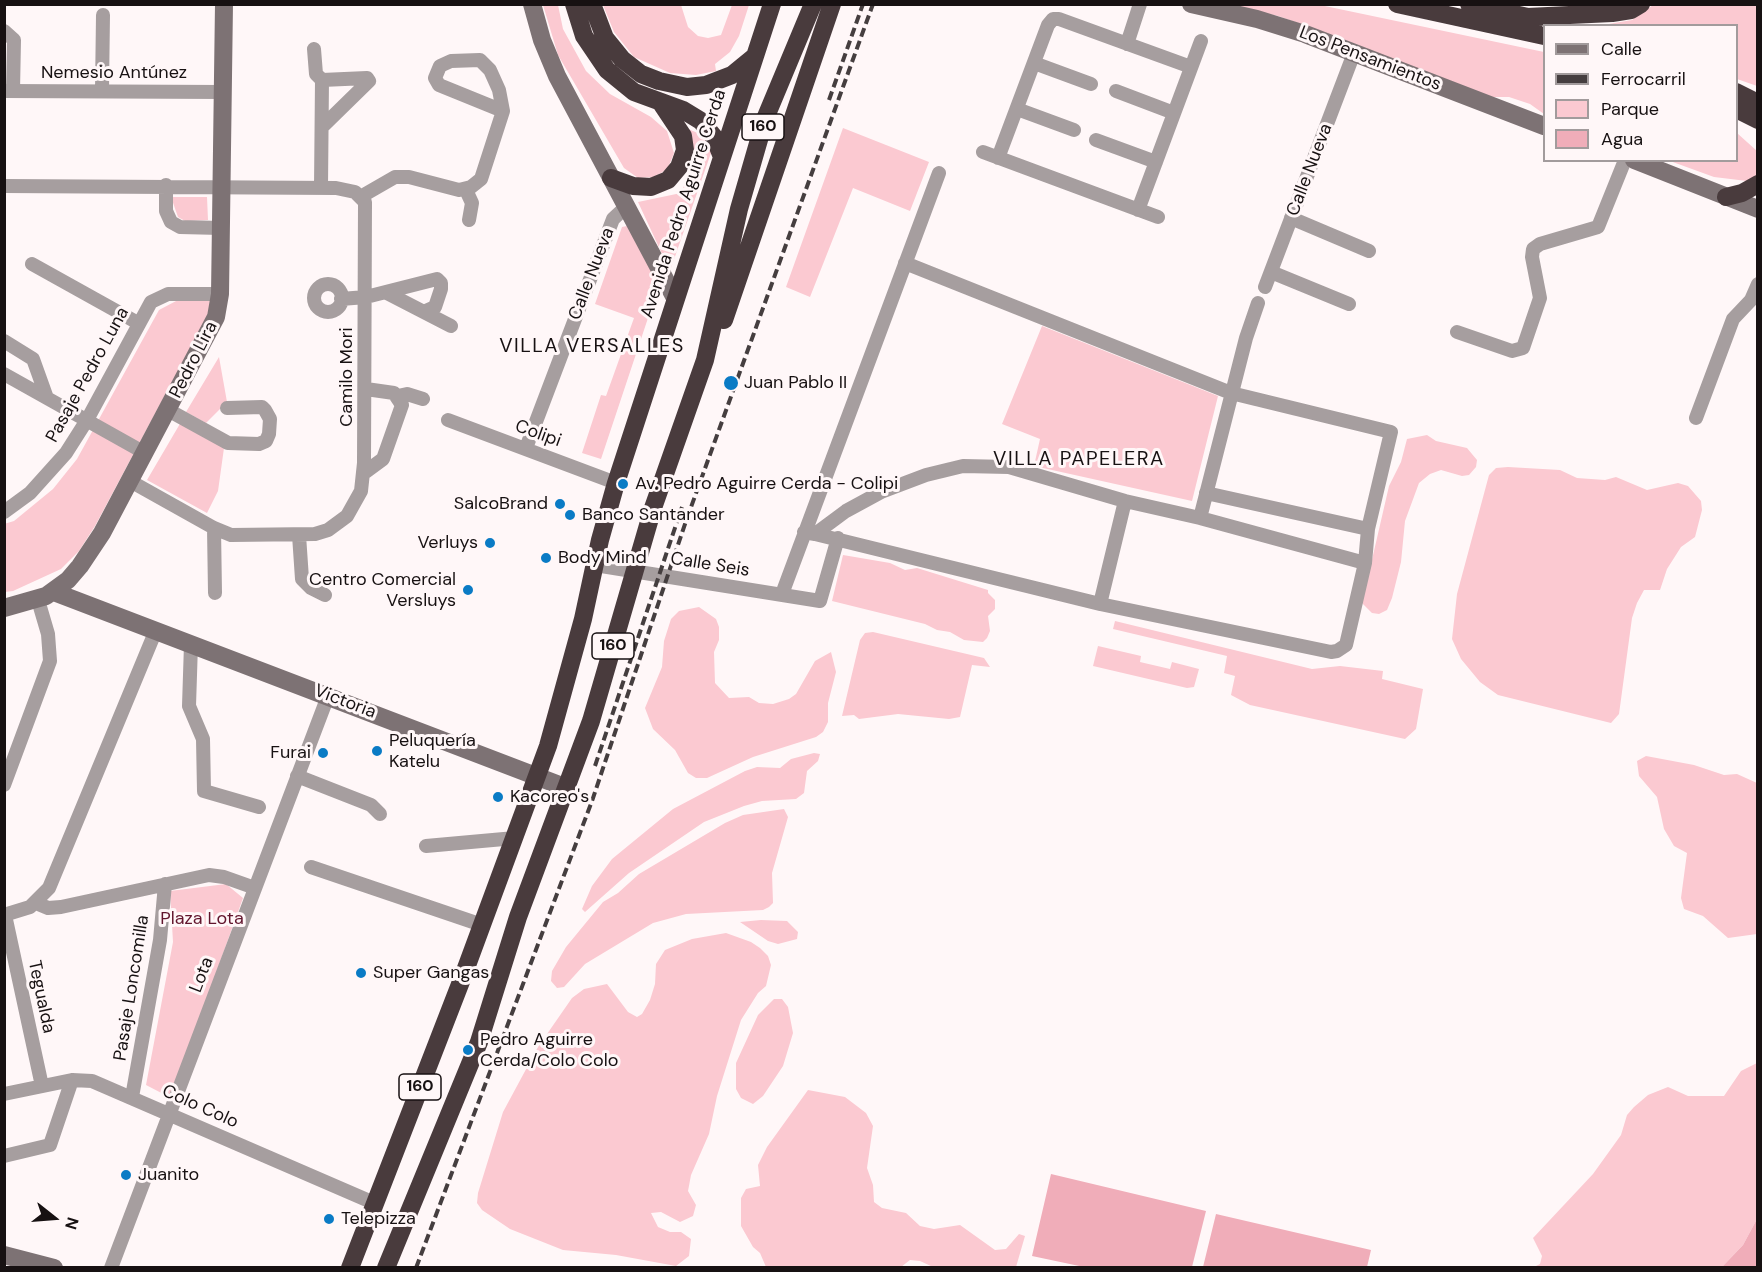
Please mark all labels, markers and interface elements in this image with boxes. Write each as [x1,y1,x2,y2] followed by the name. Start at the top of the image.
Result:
[1296,22,1444,96] street label: Los Pensamientos
[1543,24,1738,162] legend
[1601,37,1642,61] text: Calle
[41,62,187,84] street label: Nemesio Antúnez
[1601,67,1686,91] text: Ferrocarril
[637,87,731,321] street label: Avenida Pedro Aguirre Cerda
[1601,97,1659,121] text: Parque
[742,114,784,140] road number: 160
[1283,121,1337,219] street label: Calle Nueva
[1601,127,1643,151] text: Agua
[565,225,619,323] street label: Calle Nueva
[42,304,134,446] street label: Pasaje Pedro Luna
[165,318,223,402] street label: Pedro Lira
[336,327,358,427] street label: Camilo Mori
[499,335,685,359] district label: VILLA VERSALLES
[744,372,847,394] place label: Juan Pablo II
[722,374,740,392] marker: Juan Pablo II
[512,416,564,452] street label: Colipi
[993,448,1165,472] district label: VILLA PAPELERA
[635,473,898,495] place label: Av. Pedro Aguirre Cerda - Colipi
[616,477,630,491] marker: Av. Pedro Aguirre Cerda - Colipi
[454,493,548,515] place label: SalcoBrand
[553,497,567,511] marker: SalcoBrand
[582,504,725,526] place label: Banco Santander
[563,508,577,522] marker: Banco Santander
[417,532,478,554] place label: Verluys
[483,536,497,550] marker: Verluys
[558,547,647,569] place label: Body Mind
[669,548,751,582] street label: Calle Seis
[539,551,553,565] marker: Body Mind
[309,569,456,612] place label: Centro Comercial Versluys
[461,583,475,597] marker: Centro Comercial Versluys
[592,633,634,659] road number: 160
[311,680,379,724] street label: Victoria
[389,730,476,772] place label: Peluquería Katelu
[270,742,311,764] place label: Furai
[370,744,384,758] marker: Peluquería Katelu
[316,746,330,760] marker: Furai
[510,786,589,808] place label: Kacoreo's
[491,790,505,804] marker: Kacoreo's
[160,908,244,930] park label: Plaza Lota
[110,914,154,1062] street label: Pasaje Loncomilla
[185,954,219,996] street label: Lota
[23,959,59,1035] street label: Tegualda
[373,962,489,984] place label: Super Gangas
[354,966,368,980] marker: Super Gangas
[480,1029,618,1072] place label: Pedro Aguirre Cerda/Colo Colo
[461,1043,475,1057] marker: Pedro Aguirre Cerda/Colo Colo
[399,1074,441,1100] road number: 160
[158,1081,242,1133] street label: Colo Colo
[138,1164,199,1186] place label: Juanito
[119,1168,133,1182] marker: Juanito
[24,1188,84,1248] north arrow
[341,1208,416,1230] place label: Telepizza
[322,1212,336,1226] marker: Telepizza
[60,1215,83,1232] text: N

